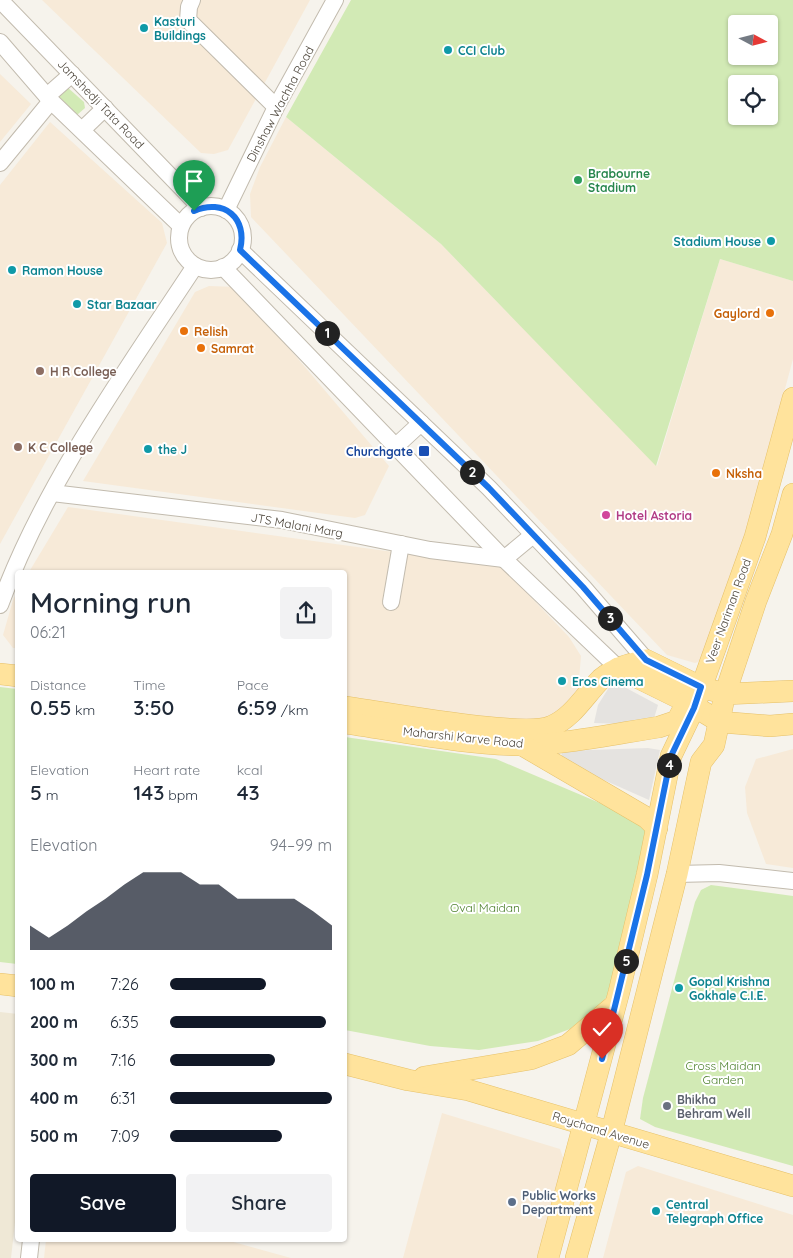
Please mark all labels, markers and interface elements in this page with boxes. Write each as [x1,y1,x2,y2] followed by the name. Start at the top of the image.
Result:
[154,14,206,43] place label: Kasturi Buildings
[728,15,778,65] north arrow
[728,15,778,125] map controls
[138,22,150,34] marker: Kasturi Buildings
[458,43,505,58] place label: CCI Club
[243,44,317,164] street label: Dinshaw Wachha Road
[442,44,454,56] marker: CCI Club
[54,56,148,152] street label: Jamshedji Tata Road
[728,75,778,125] button: locate
[173,160,215,211] pin
[588,166,650,195] place label: Brabourne Stadium
[180,167,208,195] icon: arrive
[572,174,584,186] marker: Brabourne Stadium
[674,234,761,249] place label: Stadium House
[765,235,777,247] marker: Stadium House
[22,263,103,278] place label: Ramon House
[6,264,18,276] marker: Ramon House
[87,297,157,312] place label: Star Bazaar
[71,298,83,310] marker: Star Bazaar
[714,306,760,321] place label: Gaylord
[764,307,776,319] marker: Gaylord
[314,320,340,346] pin: 1
[194,324,228,339] place label: Relish
[325,324,330,342] text: 1
[178,325,190,337] marker: Relish
[211,341,254,356] place label: Samrat
[195,342,207,354] marker: Samrat
[50,364,116,379] place label: H R College
[34,365,46,377] marker: H R College
[28,440,93,455] place label: K C College
[12,441,24,453] marker: K C College
[158,442,187,457] place label: the J
[142,443,154,455] marker: the J
[346,444,413,459] place label: Churchgate
[417,444,431,458] marker: Churchgate
[460,460,484,484] pin: 2
[469,463,476,481] text: 2
[726,466,762,481] place label: Nksha
[710,467,722,479] marker: Nksha
[616,508,692,523] place label: Hotel Astoria
[600,509,612,521] marker: Hotel Astoria
[250,510,344,540] street label: JTS Malani Marg
[702,556,754,666] street label: Veer Nariman Road
[30,585,191,620] text: Morning run
[280,587,332,639] button: share
[598,606,622,630] pin: 3
[607,609,614,627] text: 3
[30,622,66,642] text: 06:21
[572,674,644,689] place label: Eros Cinema
[556,675,568,687] marker: Eros Cinema
[30,676,86,694] text: Distance
[133,676,165,694] text: Time
[237,676,269,694] text: Pace
[30,694,71,720] text: 0.55
[133,694,174,720] text: 3:50
[237,694,277,720] text: 6:59
[71,701,95,719] text: km
[277,701,308,719] text: /km
[402,723,524,751] street label: Maharshi Karve Road
[656,752,682,778] pin: 4
[665,756,674,774] text: 4
[30,761,89,779] text: Elevation
[133,761,200,779] text: Heart rate
[237,761,263,779] text: kcal
[30,779,42,805] text: 5
[133,779,164,805] text: 143
[237,779,260,805] text: 43
[42,786,58,804] text: m
[164,786,198,804] text: bpm
[30,835,97,855] text: Elevation
[270,835,332,855] text: 94–99 m
[450,900,520,915] park label: Oval Maidan
[614,948,638,974] pin: 5
[622,952,631,970] text: 5
[30,974,75,994] text: 100 m
[110,974,139,994] text: 7:26
[689,974,770,1003] place label: Gopal Krishna Gokhale C.I.E.
[673,982,685,994] marker: Gopal Krishna Gokhale C.I.E.
[581,1008,623,1059] pin
[30,1012,78,1032] text: 200 m
[110,1012,139,1032] text: 6:35
[588,1015,616,1043] icon: check
[30,1050,77,1070] text: 300 m
[110,1050,136,1070] text: 7:16
[685,1058,761,1087] park label: Cross Maidan Garden
[30,1088,78,1108] text: 400 m
[110,1088,136,1108] text: 6:31
[677,1092,751,1121] place label: Bhikha Behram Well
[661,1100,673,1112] marker: Bhikha Behram Well
[551,1108,652,1152] street label: Roychand Avenue
[30,1126,78,1146] text: 500 m
[110,1126,140,1146] text: 7:09
[30,1174,176,1232] button: Save
[186,1174,332,1232] button: Share
[522,1188,596,1217] place label: Public Works Department
[506,1196,518,1208] marker: Public Works Department
[666,1197,763,1226] place label: Central Telegraph Office
[650,1205,662,1217] marker: Central Telegraph Office

